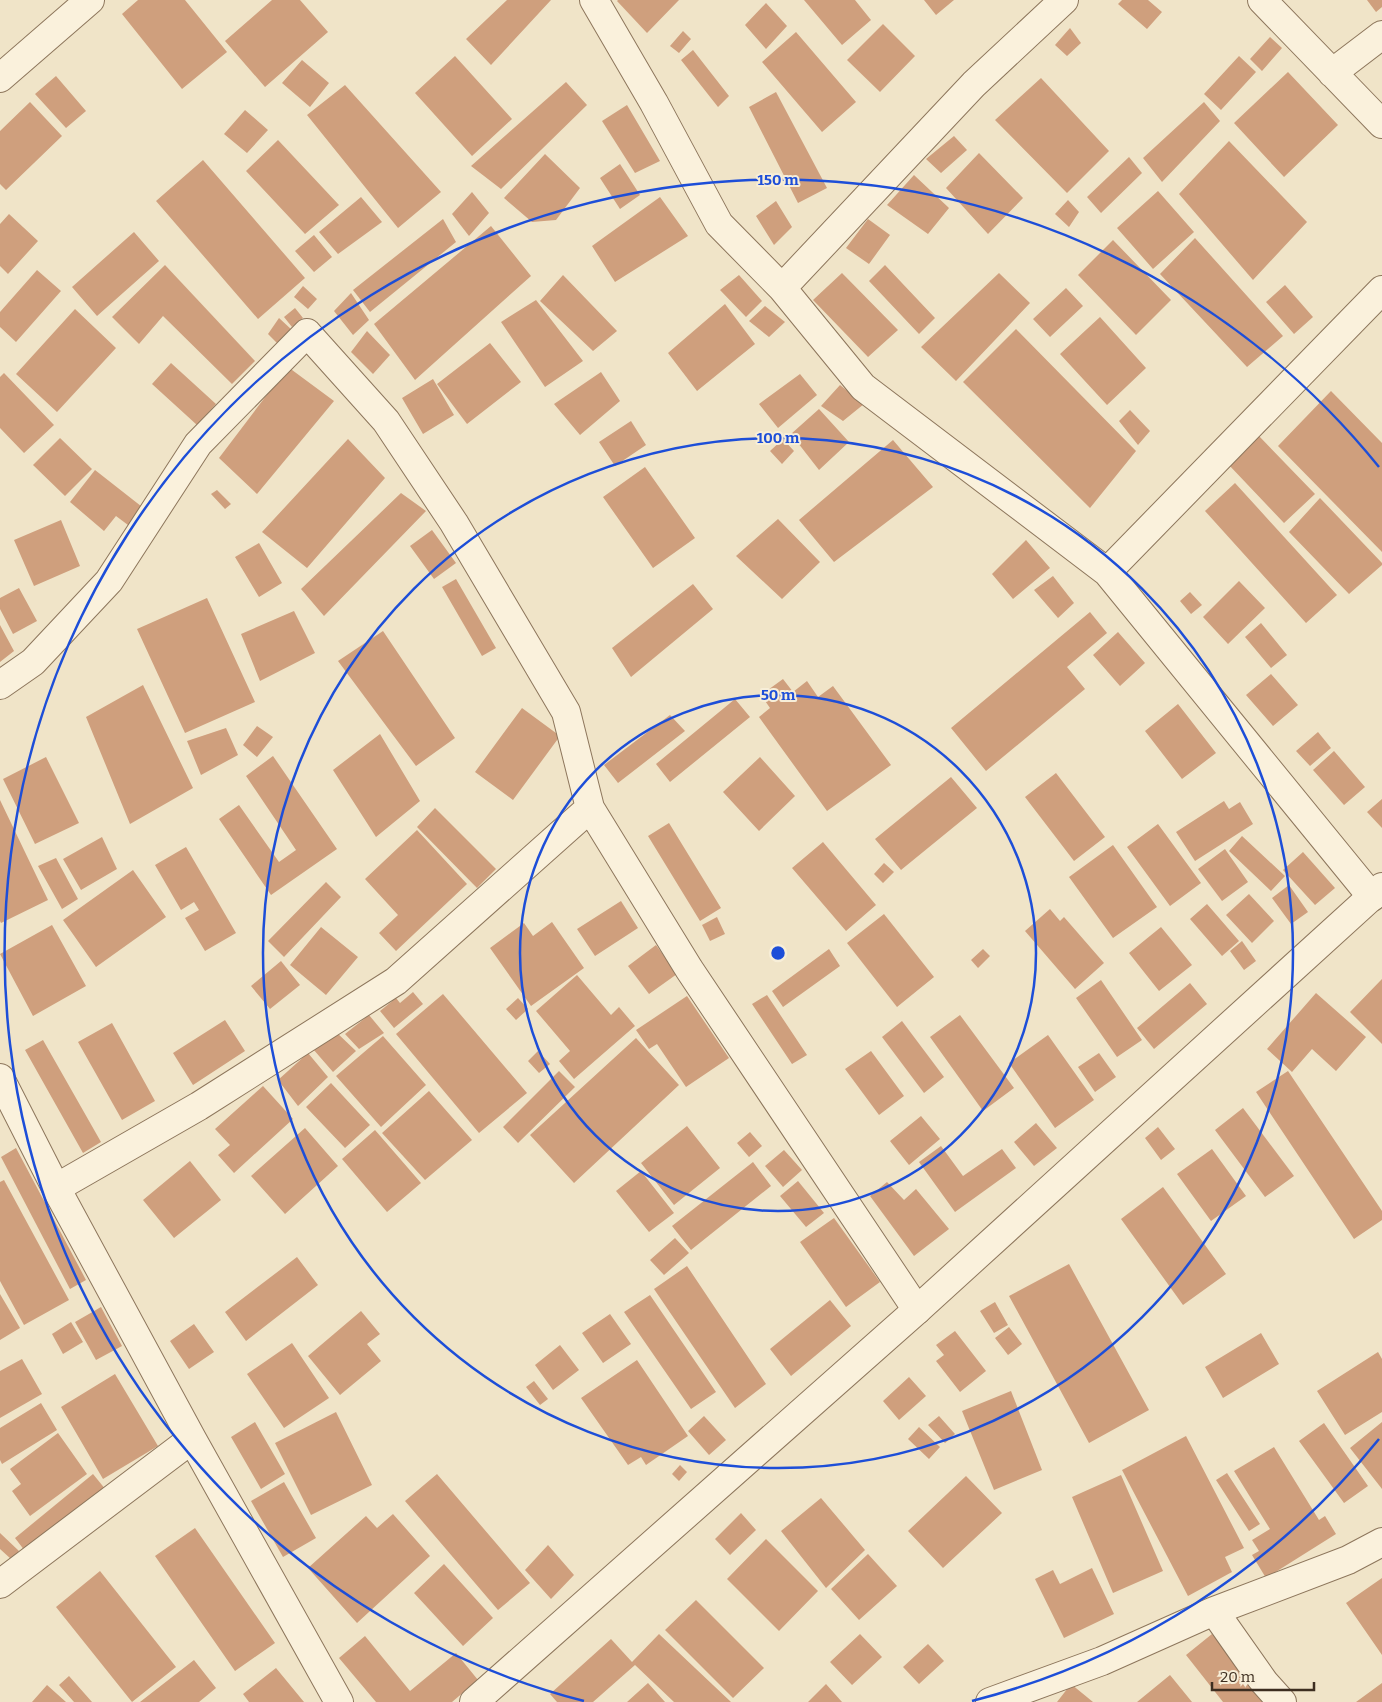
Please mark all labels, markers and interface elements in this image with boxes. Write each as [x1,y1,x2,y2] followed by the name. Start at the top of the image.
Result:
[757,171,799,189] text: 150 m
[757,429,800,447] text: 100 m
[761,686,796,704] text: 50 m
[769,944,787,962] centre of rings
[1212,1660,1314,1692] scale bar
[1220,1668,1256,1686] text: 20 m

